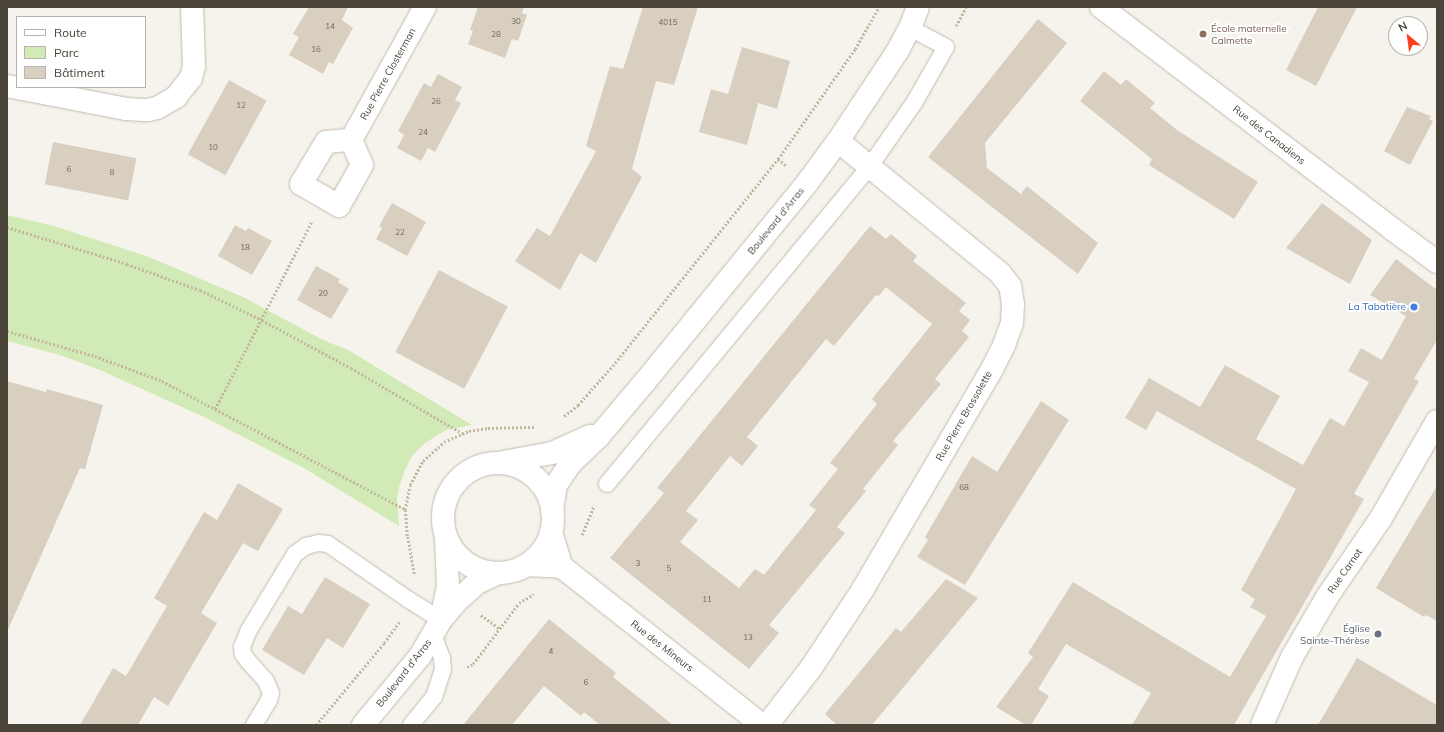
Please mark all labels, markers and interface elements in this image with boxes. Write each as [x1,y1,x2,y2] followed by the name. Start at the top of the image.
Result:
[16,16,146,88] legend
[1388,16,1428,56] north arrow
[511,17,521,27] house number: 30
[658,18,678,28] house number: 4015
[1396,18,1410,35] text: N
[325,22,335,32] house number: 14
[1211,22,1287,46] place label: École maternelle Calmette
[54,25,87,40] text: Route
[358,26,418,122] street label: Rue Pierre Closterman
[1198,29,1208,39] marker: École maternelle Calmette
[491,30,501,40] house number: 28
[54,45,79,60] text: Parc
[311,45,321,55] house number: 16
[54,65,105,80] text: Bâtiment
[431,97,441,107] house number: 26
[236,101,246,111] house number: 12
[1230,103,1308,167] street label: Rue des Canadiens
[418,128,428,138] house number: 24
[208,143,218,153] house number: 10
[67,165,71,175] house number: 6
[110,168,114,178] house number: 8
[745,185,807,257] street label: Boulevard d'Arras
[395,228,405,238] house number: 22
[240,243,250,253] house number: 18
[318,289,328,299] house number: 20
[1348,301,1406,313] place label: La Tabatière
[1409,302,1419,312] marker: La Tabatière
[933,369,995,463] street label: Rue Pierre Brossolette
[959,483,969,493] house number: 68
[1325,546,1365,596] street label: Rue Carnot
[636,559,640,569] house number: 3
[667,564,671,574] house number: 5
[702,595,712,605] house number: 11
[628,618,696,674] street label: Rue des Mineurs
[1300,622,1370,646] place label: Église Sainte-Thérèse
[1373,629,1383,639] marker: Église Sainte-Thérèse
[743,633,753,643] house number: 13
[374,637,434,709] street label: Boulevard d'Arras
[549,647,553,657] house number: 4
[584,678,588,688] house number: 6

